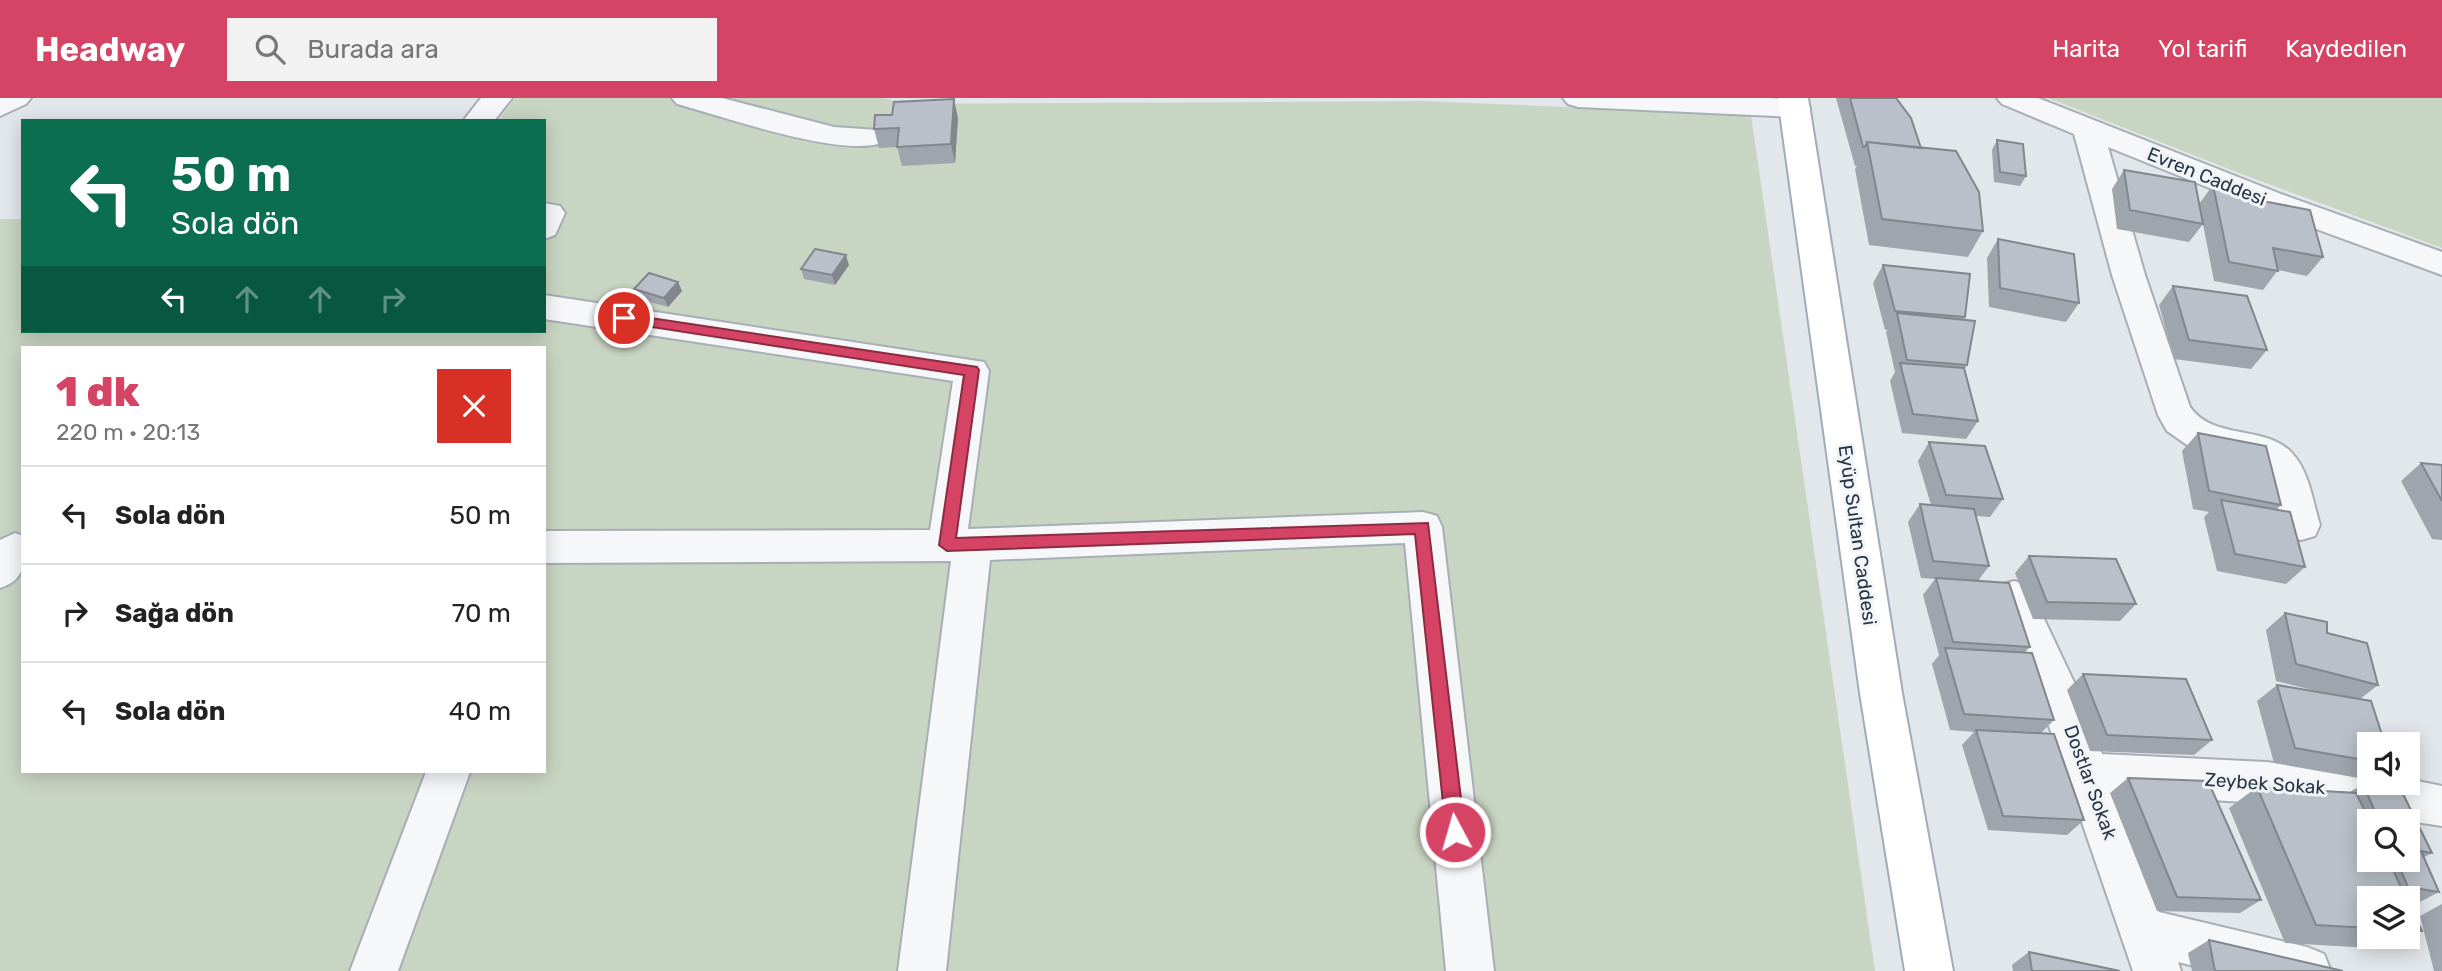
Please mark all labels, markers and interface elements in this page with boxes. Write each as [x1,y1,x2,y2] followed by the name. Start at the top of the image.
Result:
[227,18,717,81] search box
[35,30,185,69] text: Headway
[251,30,289,68] icon: search
[307,34,439,65] text: Burada ara
[2052,35,2120,63] text: Harita
[2158,35,2247,63] text: Yol tarifi
[2285,35,2407,63] text: Kaydedilen
[2144,142,2270,211] street label: Evren Caddesi
[171,145,291,203] text: 50 m
[56,147,147,238] icon: left
[171,204,299,242] text: Sola dön
[155,280,193,318] icon: left
[228,280,266,318] icon: ahead
[301,280,339,318] icon: ahead
[374,280,412,318] icon: right
[594,288,654,348] pin
[605,299,643,337] icon: arrive
[56,367,139,417] text: 1 dk
[437,369,511,443] button: close
[56,418,200,446] text: 220 m · 20:13
[1833,443,1882,627] street label: Eyüp Sultan Caddesi
[56,496,94,534] icon: left
[115,500,225,531] text: Sola dön
[450,500,511,531] text: 50 m
[56,594,94,632] icon: right
[115,598,234,629] text: Sağa dön
[452,598,511,629] text: 70 m
[56,692,94,730] icon: left
[115,696,225,727] text: Sola dön
[449,696,511,727] text: 40 m
[2059,722,2122,843] street label: Dostlar Sokak
[2357,732,2420,949] map controls
[2357,732,2420,795] button: sound
[2204,768,2326,799] street label: Zeybek Sokak
[1418,795,1492,869] position arrow
[2357,809,2420,872] button: search
[2357,886,2420,949] button: layers

